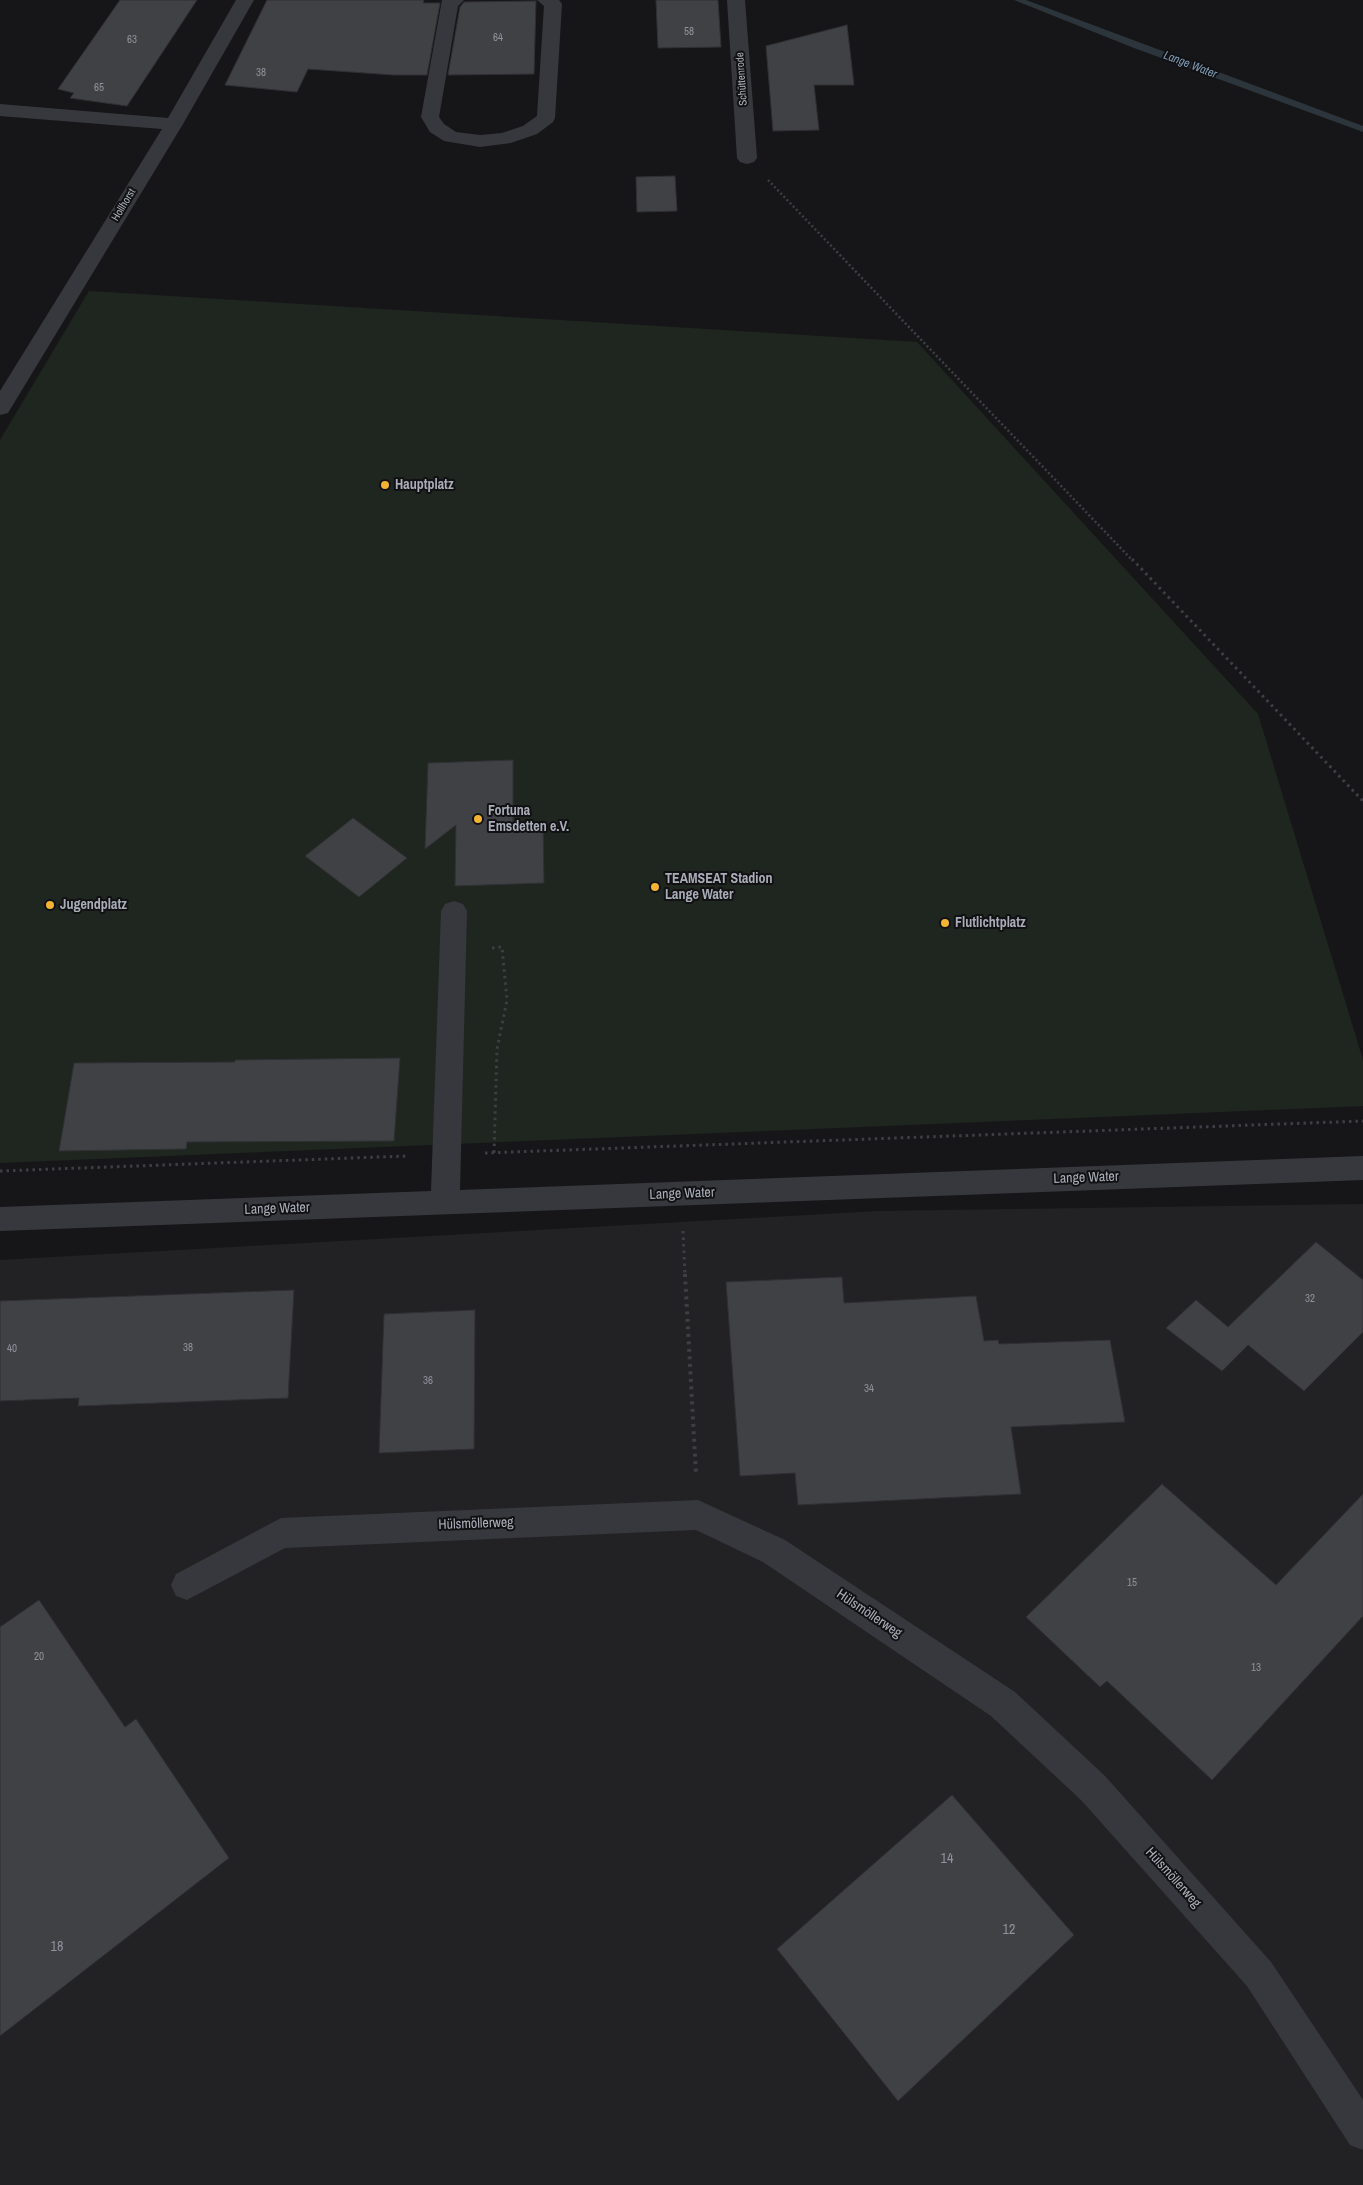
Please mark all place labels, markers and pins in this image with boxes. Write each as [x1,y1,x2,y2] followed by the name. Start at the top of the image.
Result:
[395,477,454,493] place label: Hauptplatz
[379,479,391,491] marker: Hauptplatz
[488,803,569,836] place label: Fortuna Emsdetten e.V.
[472,813,484,825] marker: Fortuna Emsdetten e.V.
[665,871,773,904] place label: TEAMSEAT Stadion Lange Water
[649,881,661,893] marker: TEAMSEAT Stadion Lange Water
[60,897,127,913] place label: Jugendplatz
[44,899,56,911] marker: Jugendplatz
[955,915,1026,931] place label: Flutlichtplatz
[939,917,951,929] marker: Flutlichtplatz

